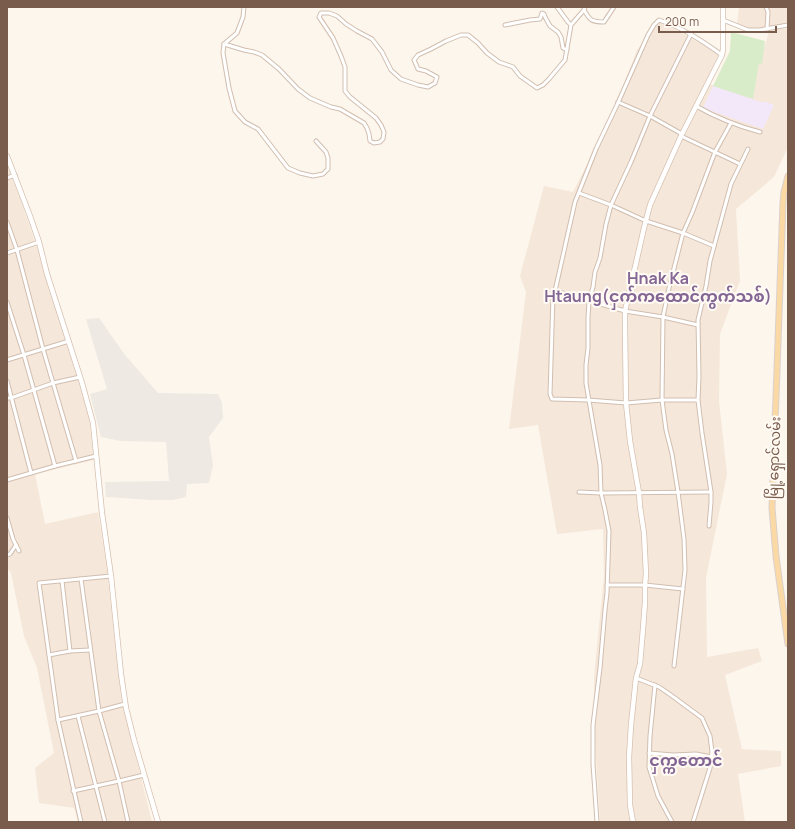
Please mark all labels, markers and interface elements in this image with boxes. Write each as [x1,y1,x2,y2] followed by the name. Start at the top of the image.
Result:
[659,8,776,34] scale bar
[665,13,699,30] text: 200 m
[544,267,772,310] district label: Hnak Ka Htaung(ငှက်ကထောင်ကွက်သစ်)
[763,416,787,500] street label: မြို့ရှောင်လမ်း
[649,749,723,774] district label: ငှက္ကတောင်

